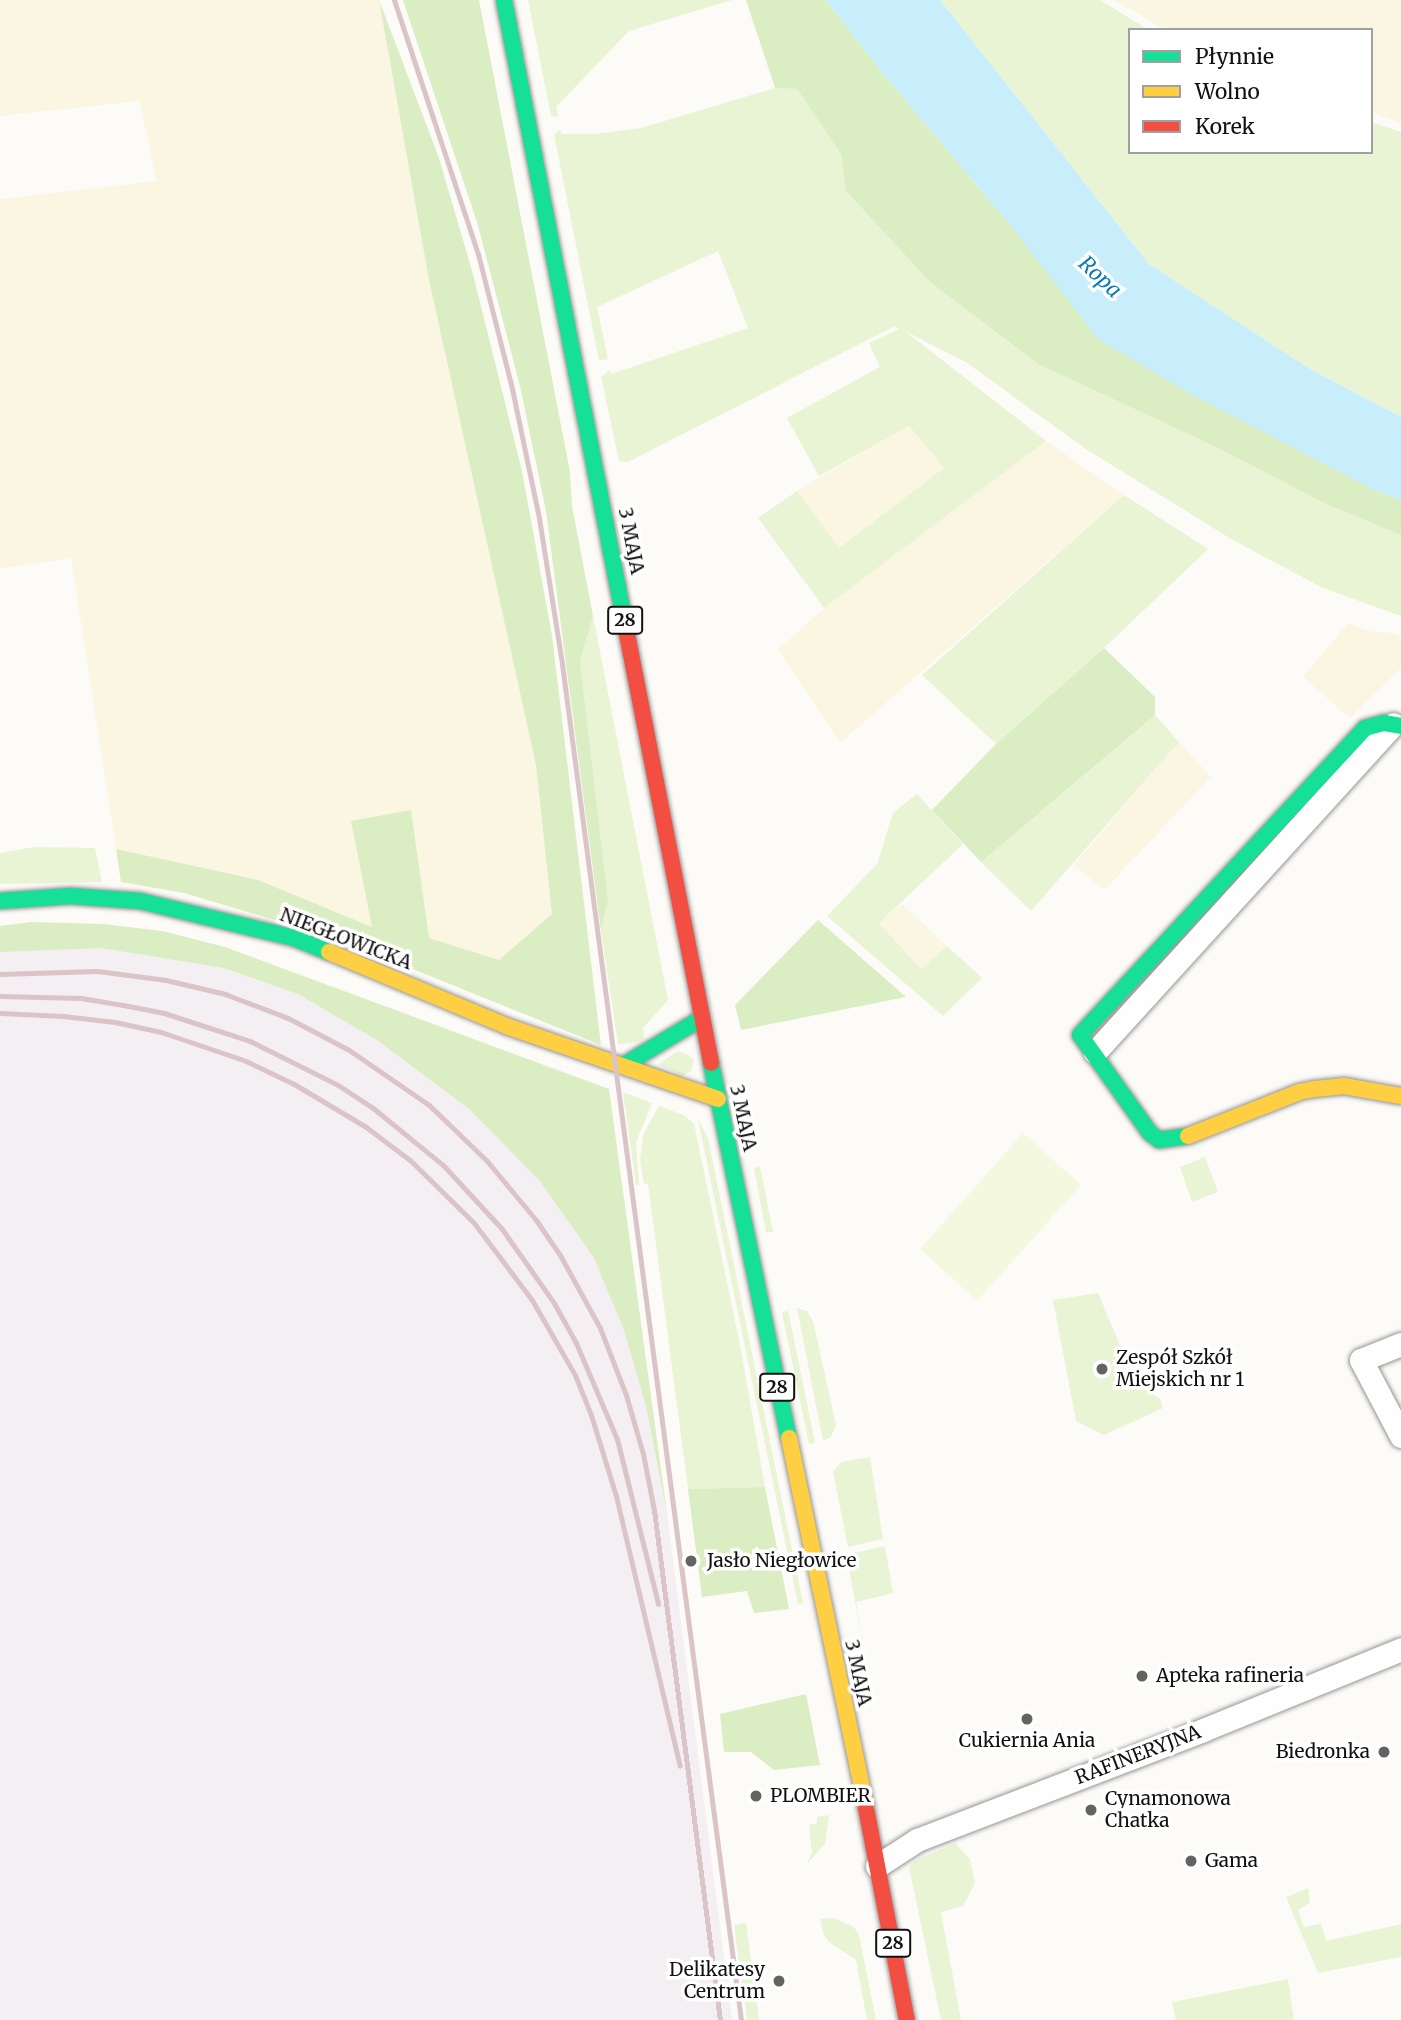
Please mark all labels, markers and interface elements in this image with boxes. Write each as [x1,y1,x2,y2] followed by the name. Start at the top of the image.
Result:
[1128,28,1373,154] legend
[1195,43,1274,70] text: Płynnie
[1195,78,1260,105] text: Wolno
[1195,113,1255,140] text: Korek
[1073,251,1127,303] water label: Ropa
[613,506,649,576] street label: 3 MAJA
[606,606,644,634] road number: 28
[277,903,415,975] street label: NIEGŁOWICKA
[725,1083,761,1153] street label: 3 MAJA
[1116,1347,1244,1391] place label: Zespół Szkół Miejskich nr 1
[1094,1361,1110,1377] marker: Zespół Szkół Miejskich nr 1
[758,1372,796,1402] road number: 28
[707,1550,856,1572] place label: Jasło Niegłowice
[681,1551,701,1571] marker: Jasło Niegłowice
[840,1638,876,1708] street label: 3 MAJA
[1156,1665,1304,1687] place label: Apteka rafineria
[1134,1668,1150,1684] marker: Apteka rafineria
[1019,1711,1035,1727] marker: Cukiernia Ania
[1072,1721,1204,1789] street label: RAFINERYJNA
[959,1730,1095,1752] place label: Cukiernia Ania
[1276,1741,1370,1763] place label: Biedronka
[1376,1744,1392,1760] marker: Biedronka
[770,1785,871,1807] place label: PLOMBIER
[748,1788,764,1804] marker: PLOMBIER
[1105,1788,1231,1832] place label: Cynamonowa Chatka
[1083,1802,1099,1818] marker: Cynamonowa Chatka
[1205,1850,1258,1872] place label: Gama
[1183,1853,1199,1869] marker: Gama
[874,1928,912,1957] road number: 28
[669,1959,765,2003] place label: Delikatesy Centrum
[771,1973,787,1989] marker: Delikatesy Centrum

